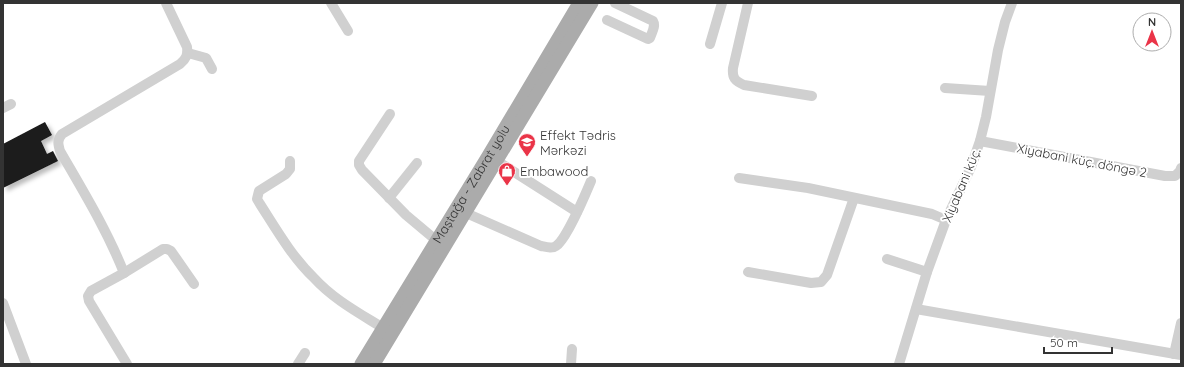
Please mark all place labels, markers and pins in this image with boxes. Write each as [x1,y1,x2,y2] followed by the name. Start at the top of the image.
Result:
[540,127,616,158] place label: Effekt Tədris Mərkəzi
[517,132,537,157] school or university icon: Effekt Tədris Mərkəzi
[497,161,517,186] shop icon: Embawood
[520,163,588,179] place label: Embawood

